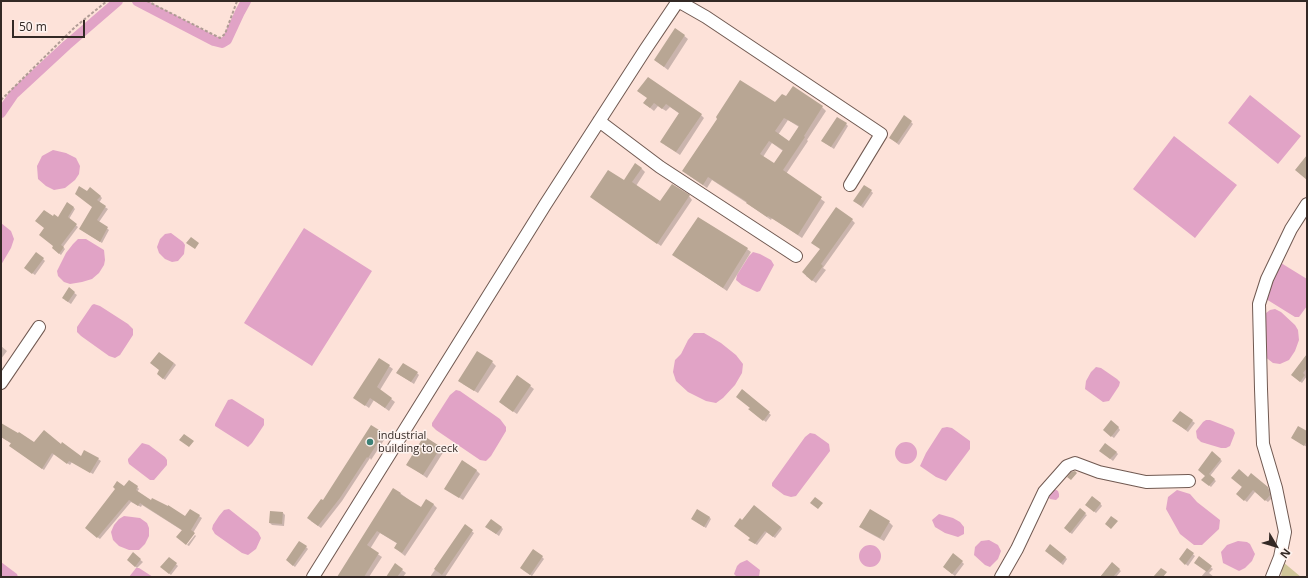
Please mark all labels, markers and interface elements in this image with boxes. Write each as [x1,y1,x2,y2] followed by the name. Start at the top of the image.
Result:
[14,12,87,38] scale bar
[19,18,47,35] text: 50 m
[378,429,458,455] place label: industrial building to ceck
[365,437,375,447] marker: industrial building to ceck
[1256,526,1296,566] north arrow
[1277,546,1295,562] text: N

